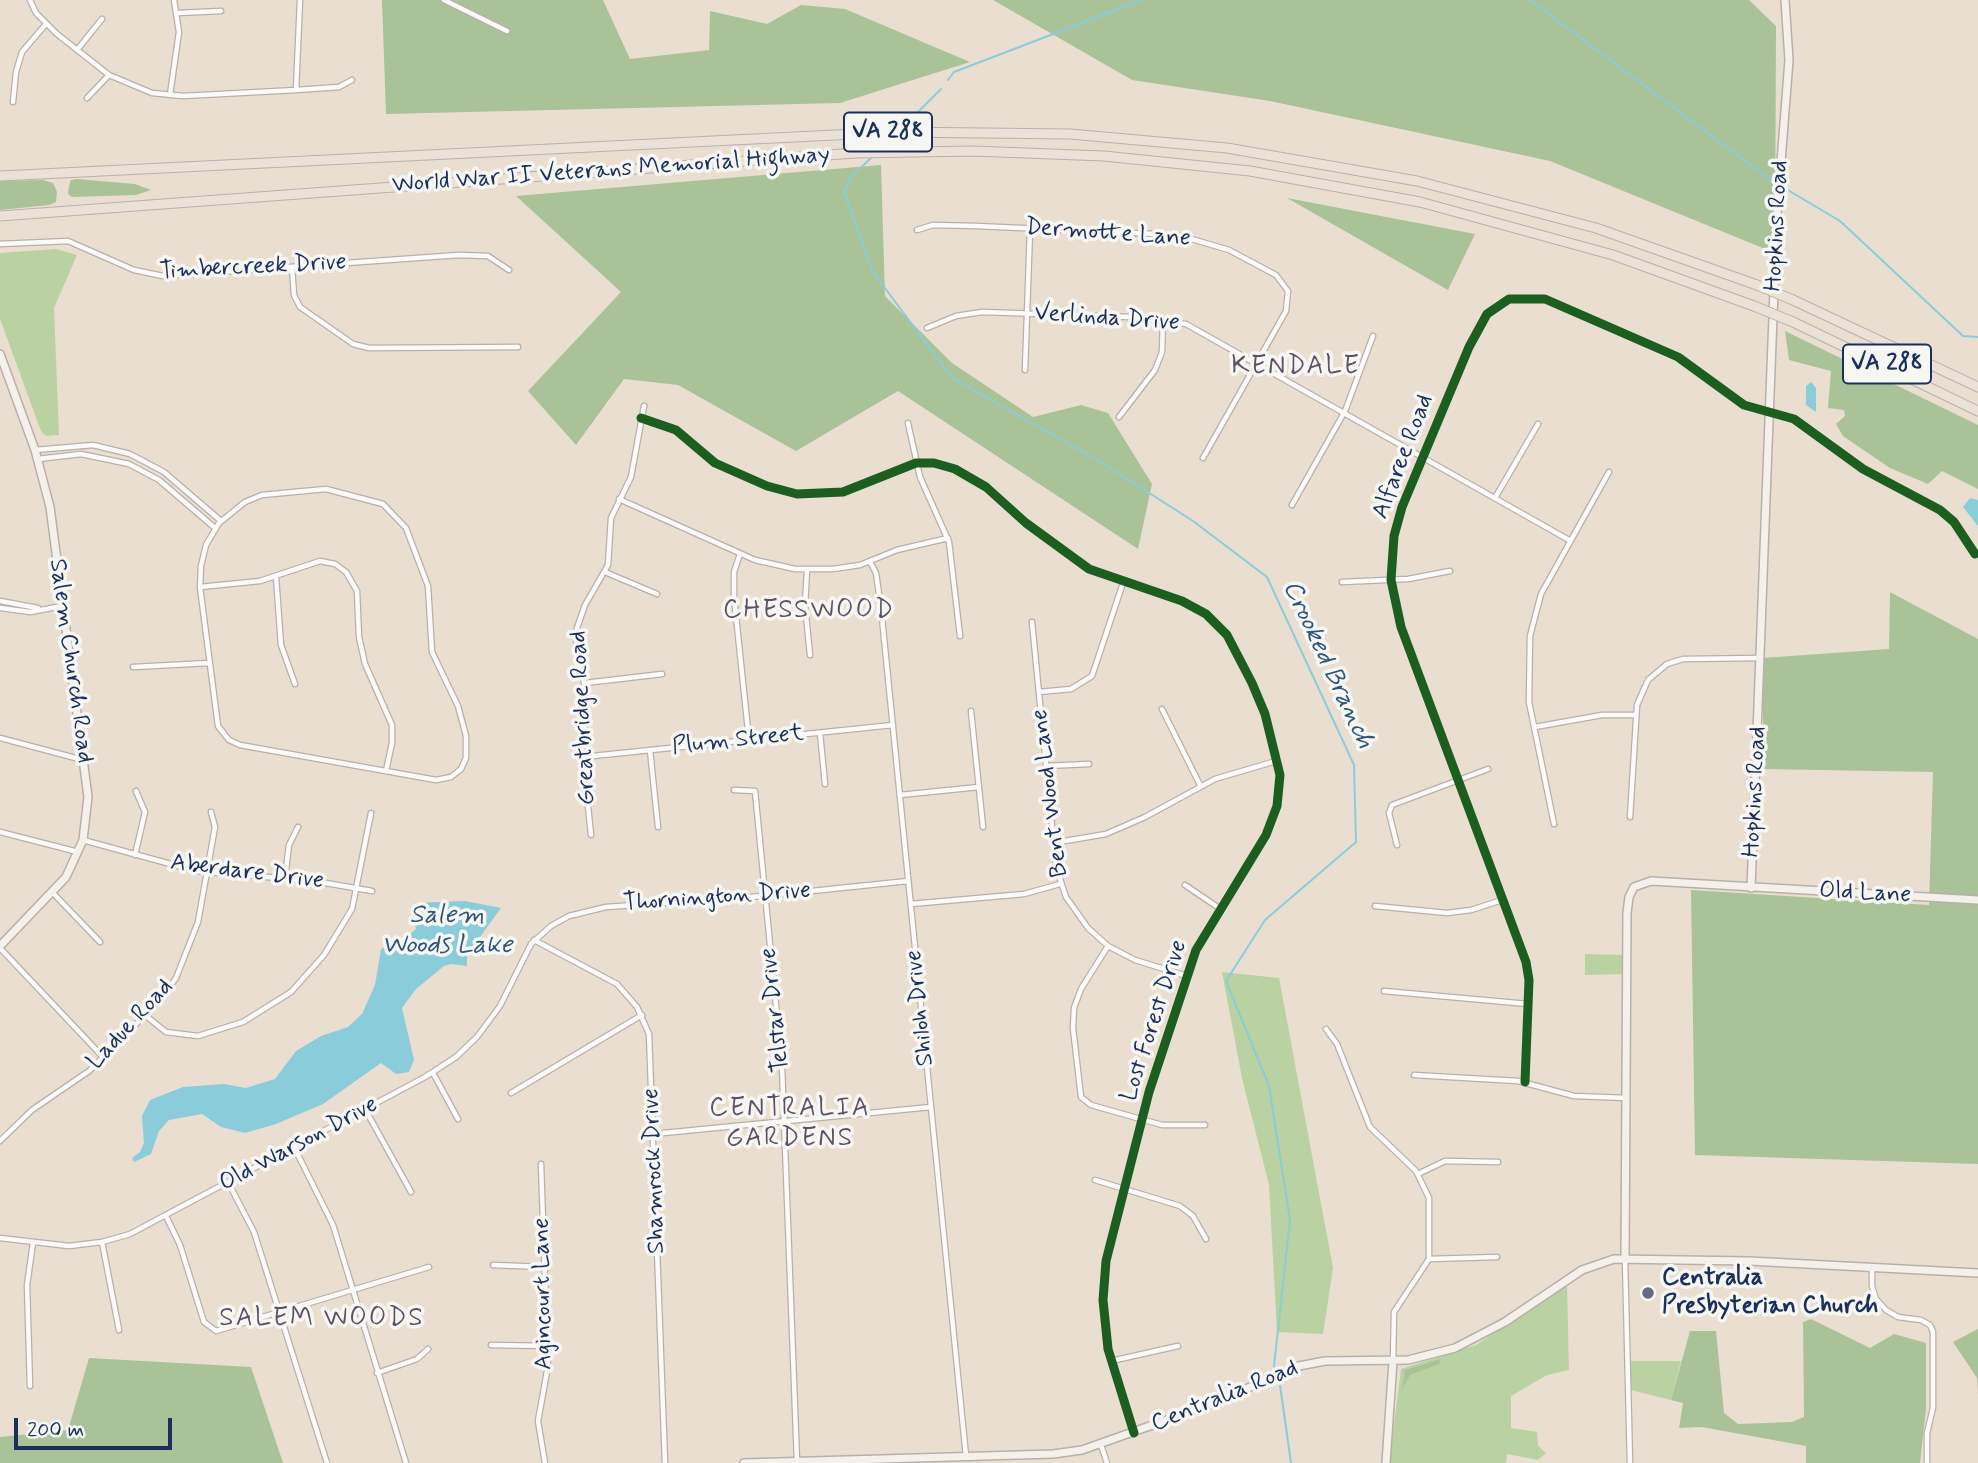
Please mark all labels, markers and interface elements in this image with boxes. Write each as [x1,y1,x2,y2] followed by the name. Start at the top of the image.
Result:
[844,113,932,152] road number: VA 288
[391,141,831,201] street label: World War II Veterans Memorial Highway
[1760,160,1796,292] street label: Hopkins Road
[1024,214,1192,254] street label: Dermotte Lane
[159,249,347,287] street label: Timbercreek Drive
[1033,300,1181,338] street label: Verlinda Drive
[1843,344,1931,384] road number: VA 288
[1232,352,1360,384] district label: KENDALE
[1367,391,1441,523] street label: Alfaree Road
[41,557,99,765] street label: Salem Church Road
[1274,576,1380,754] water label: Crooked Branch
[726,596,892,628] district label: CHESSWOOD
[565,630,603,806] street label: Greatbridge Road
[1026,707,1076,879] street label: Bent Wood Lane
[671,720,805,762] street label: Plum Street
[1738,726,1774,858] street label: Hopkins Road
[169,849,325,897] street label: Aberdare Drive
[622,877,812,919] street label: Thornington Drive
[1818,877,1912,911] street label: Old Lane
[382,901,512,962] water label: Salem Woods Lake
[1115,937,1195,1105] street label: Lost Forest Drive
[755,946,797,1074] street label: Telstar Drive
[901,949,941,1067] street label: Shiloh Drive
[82,974,180,1076] street label: Ladue Road
[638,1088,672,1254] street label: Shamrock Drive
[215,1091,383,1199] street label: Old Warson Drive
[713,1094,867,1156] district label: CENTRALIA GARDENS
[528,1218,560,1370] street label: Agincourt Lane
[1662,1265,1878,1321] place label: Centralia Presbyterian Church
[1640,1285,1656,1301] marker: Centralia Presbyterian Church
[222,1304,422,1336] district label: SALEM WOODS
[1148,1355,1302,1439] street label: Centralia Road
[18,1404,175,1448] scale bar
[27,1416,84,1444] text: 200 m

